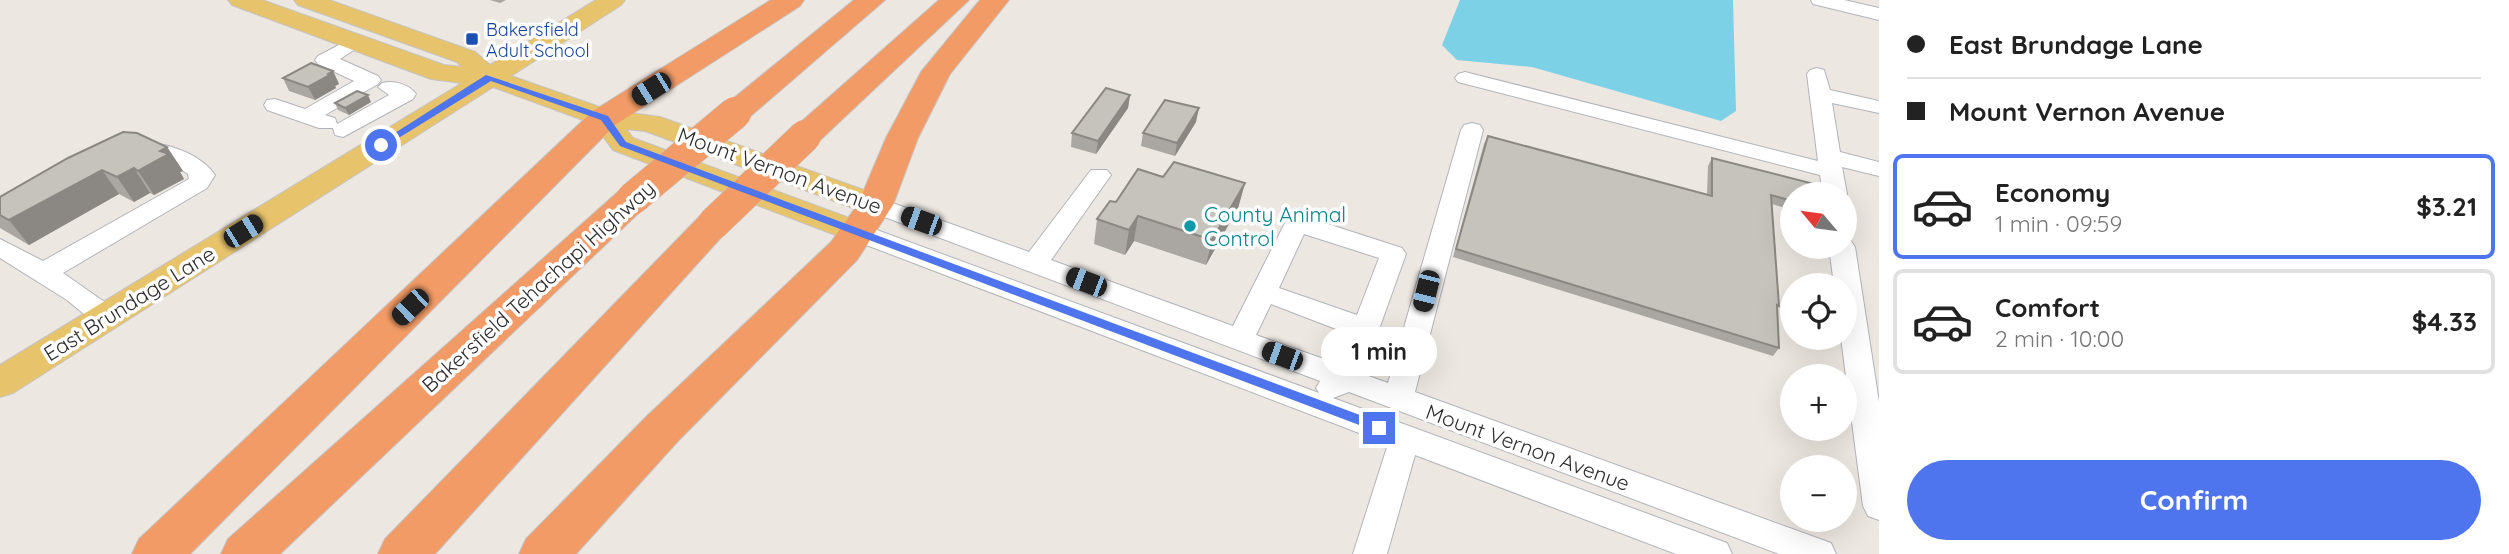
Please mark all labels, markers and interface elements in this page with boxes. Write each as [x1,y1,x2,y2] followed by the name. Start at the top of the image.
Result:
[486,18,590,62] place label: Bakersfield Adult School
[1949,28,2203,61] text: East Brundage Lane
[464,31,480,47] marker: Bakersfield Adult School
[628,69,675,109] car
[1949,95,2225,128] text: Mount Vernon Avenue
[675,121,885,219] street label: Mount Vernon Avenue
[365,129,397,161] route start
[416,175,660,397] street label: Bakersfield Tehachapi Highway
[1911,175,1974,238] icon: car
[1995,176,2110,209] text: Economy
[1780,182,1857,259] north arrow
[1780,182,1857,532] map controls
[2416,190,2477,223] text: $3.21
[1204,201,1346,251] place label: County Animal Control
[898,204,945,238] car
[1995,209,2122,238] text: 1 min · 09:59
[220,211,267,251] car
[1182,218,1198,234] marker: County Animal Control
[39,240,219,366] street label: East Brundage Lane
[1063,265,1110,299] car
[1411,268,1442,314] car
[1780,273,1857,350] button: locate
[388,285,433,329] car
[1911,290,1974,353] icon: car
[1995,291,2100,324] text: Comfort
[2412,305,2477,338] text: $4.33
[1995,324,2124,353] text: 2 min · 10:00
[1321,326,1437,376] callout: 1 min
[1351,337,1407,366] text: 1 min
[1259,339,1306,373] car
[1780,364,1857,441] button: +
[1423,398,1633,496] street label: Mount Vernon Avenue
[1363,412,1395,444] route end
[1780,455,1857,532] button: −
[1907,460,2481,540] button: Confirm

